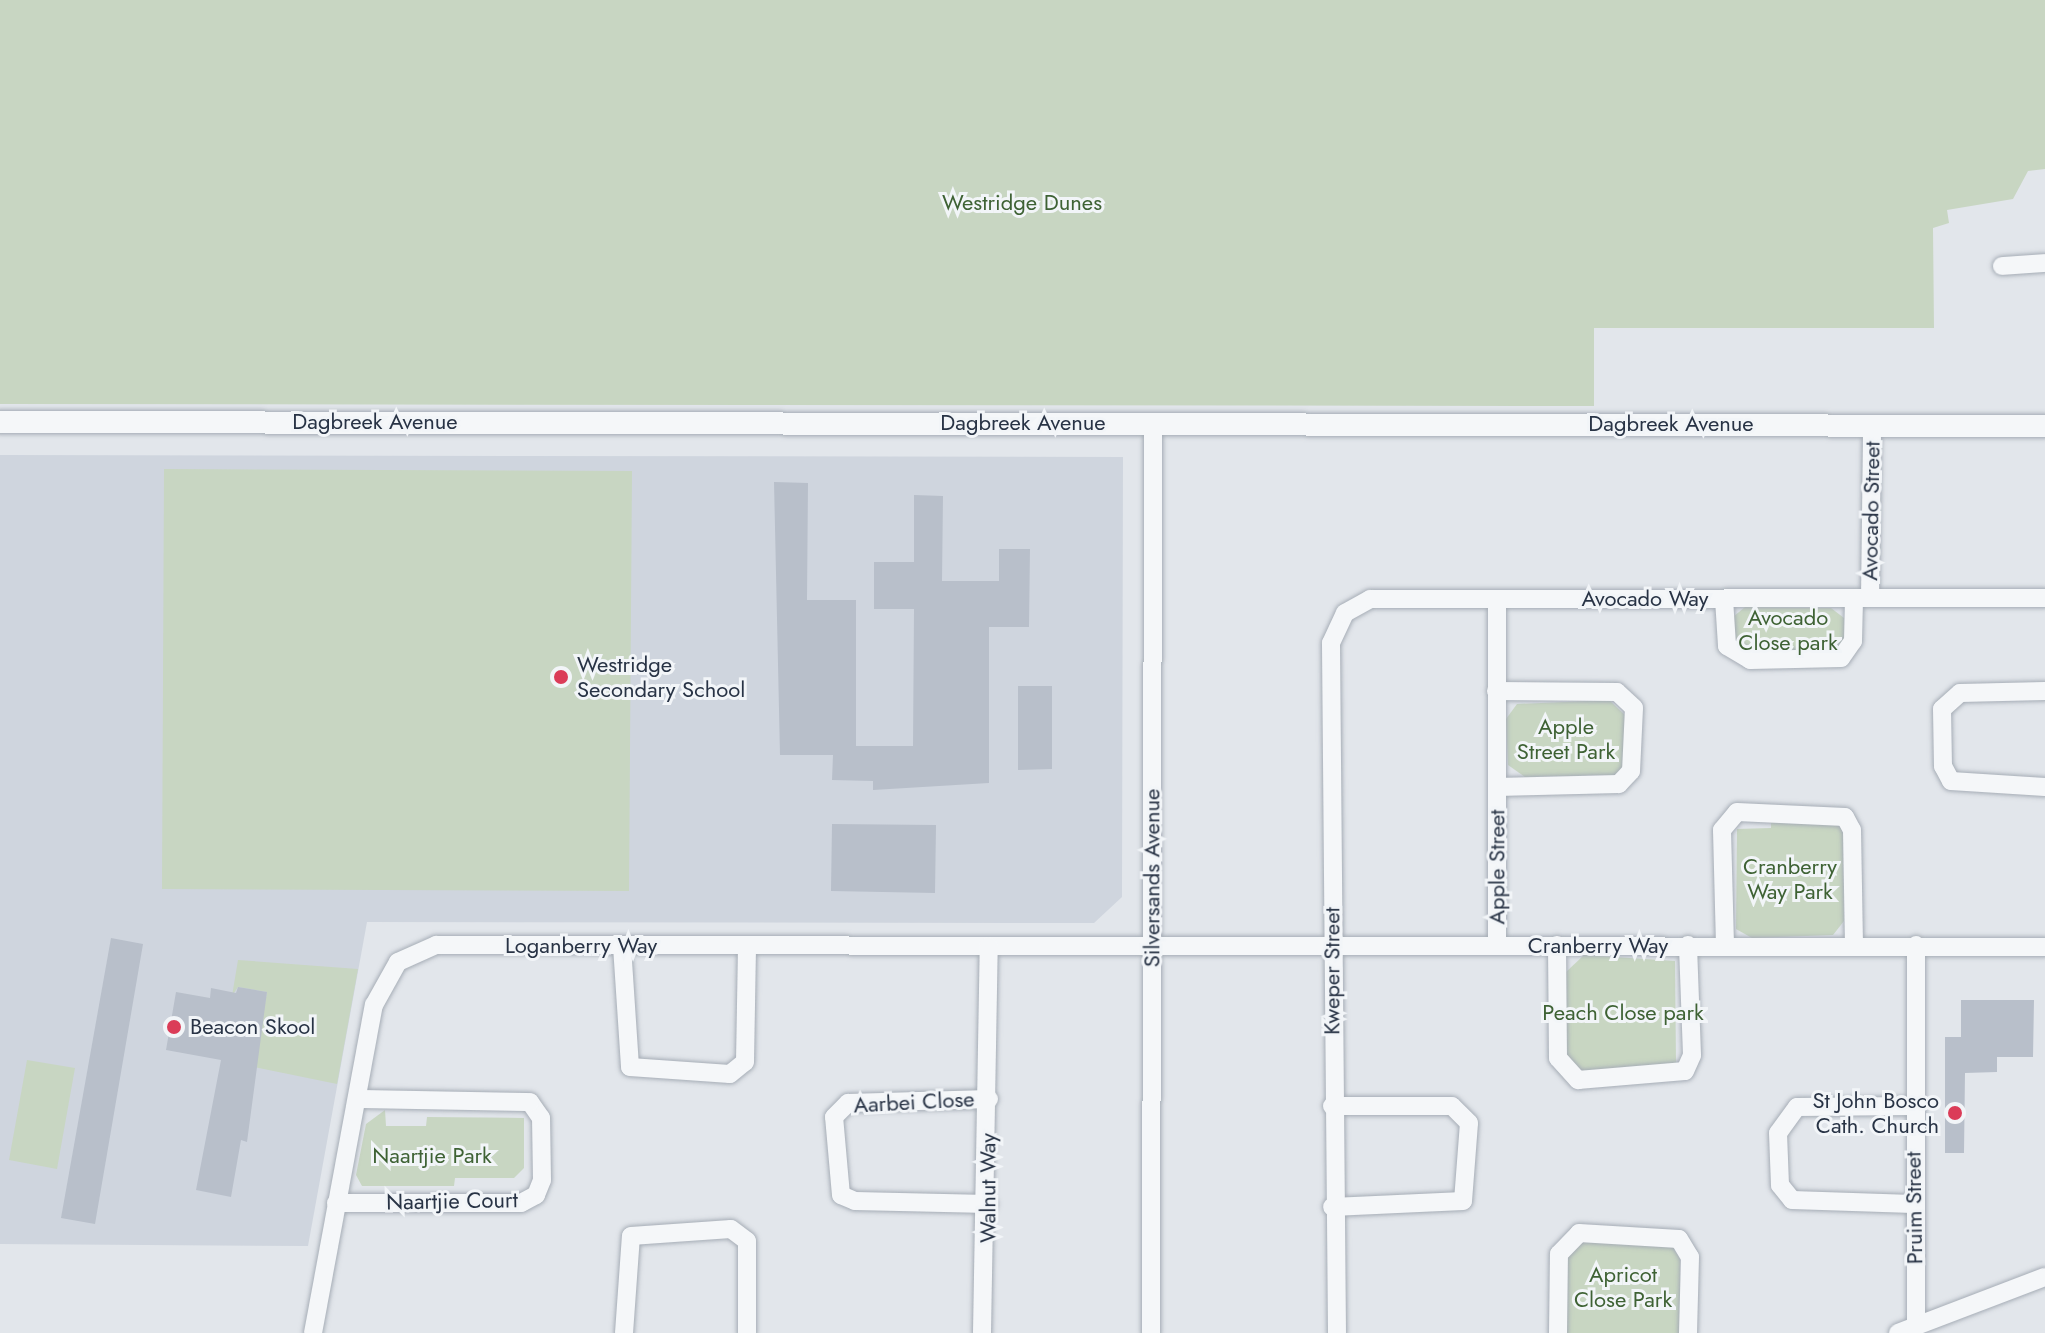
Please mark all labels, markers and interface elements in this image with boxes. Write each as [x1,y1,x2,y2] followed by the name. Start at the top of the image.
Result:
[942,190,1102,216] park label: Westridge Dunes
[292,409,458,435] street label: Dagbreek Avenue
[940,410,1106,436] street label: Dagbreek Avenue
[1588,411,1754,437] street label: Dagbreek Avenue
[1857,441,1885,581] street label: Avocado Street
[1582,586,1708,612] street label: Avocado Way
[1738,604,1838,656] park label: Avocado Close park
[577,651,745,702] place label: Westridge Secondary School
[552,668,570,686] marker: Westridge Secondary School
[1517,713,1615,764] park label: Apple Street Park
[1139,789,1165,967] street label: Silversands Avenue
[1484,809,1510,925] street label: Apple Street
[1743,853,1837,904] park label: Cranberry Way Park
[1319,907,1345,1035] street label: Kweper Street
[505,933,657,959] street label: Loganberry Way
[1528,933,1668,959] street label: Cranberry Way
[1542,1000,1704,1026] park label: Peach Close park
[190,1014,315,1040] place label: Beacon Skool
[165,1018,183,1036] marker: Beacon Skool
[853,1086,975,1118] street label: Aarbei Close
[1812,1087,1939,1138] place label: St John Bosco Cath. Church
[1946,1104,1964,1122] marker: St John Bosco Cath. Church
[975,1133,1001,1243] street label: Walnut Way
[372,1143,492,1169] park label: Naartjie Park
[1900,1151,1928,1265] street label: Pruim Street
[386,1187,518,1215] street label: Naartjie Court
[1574,1261,1672,1312] park label: Apricot Close Park

